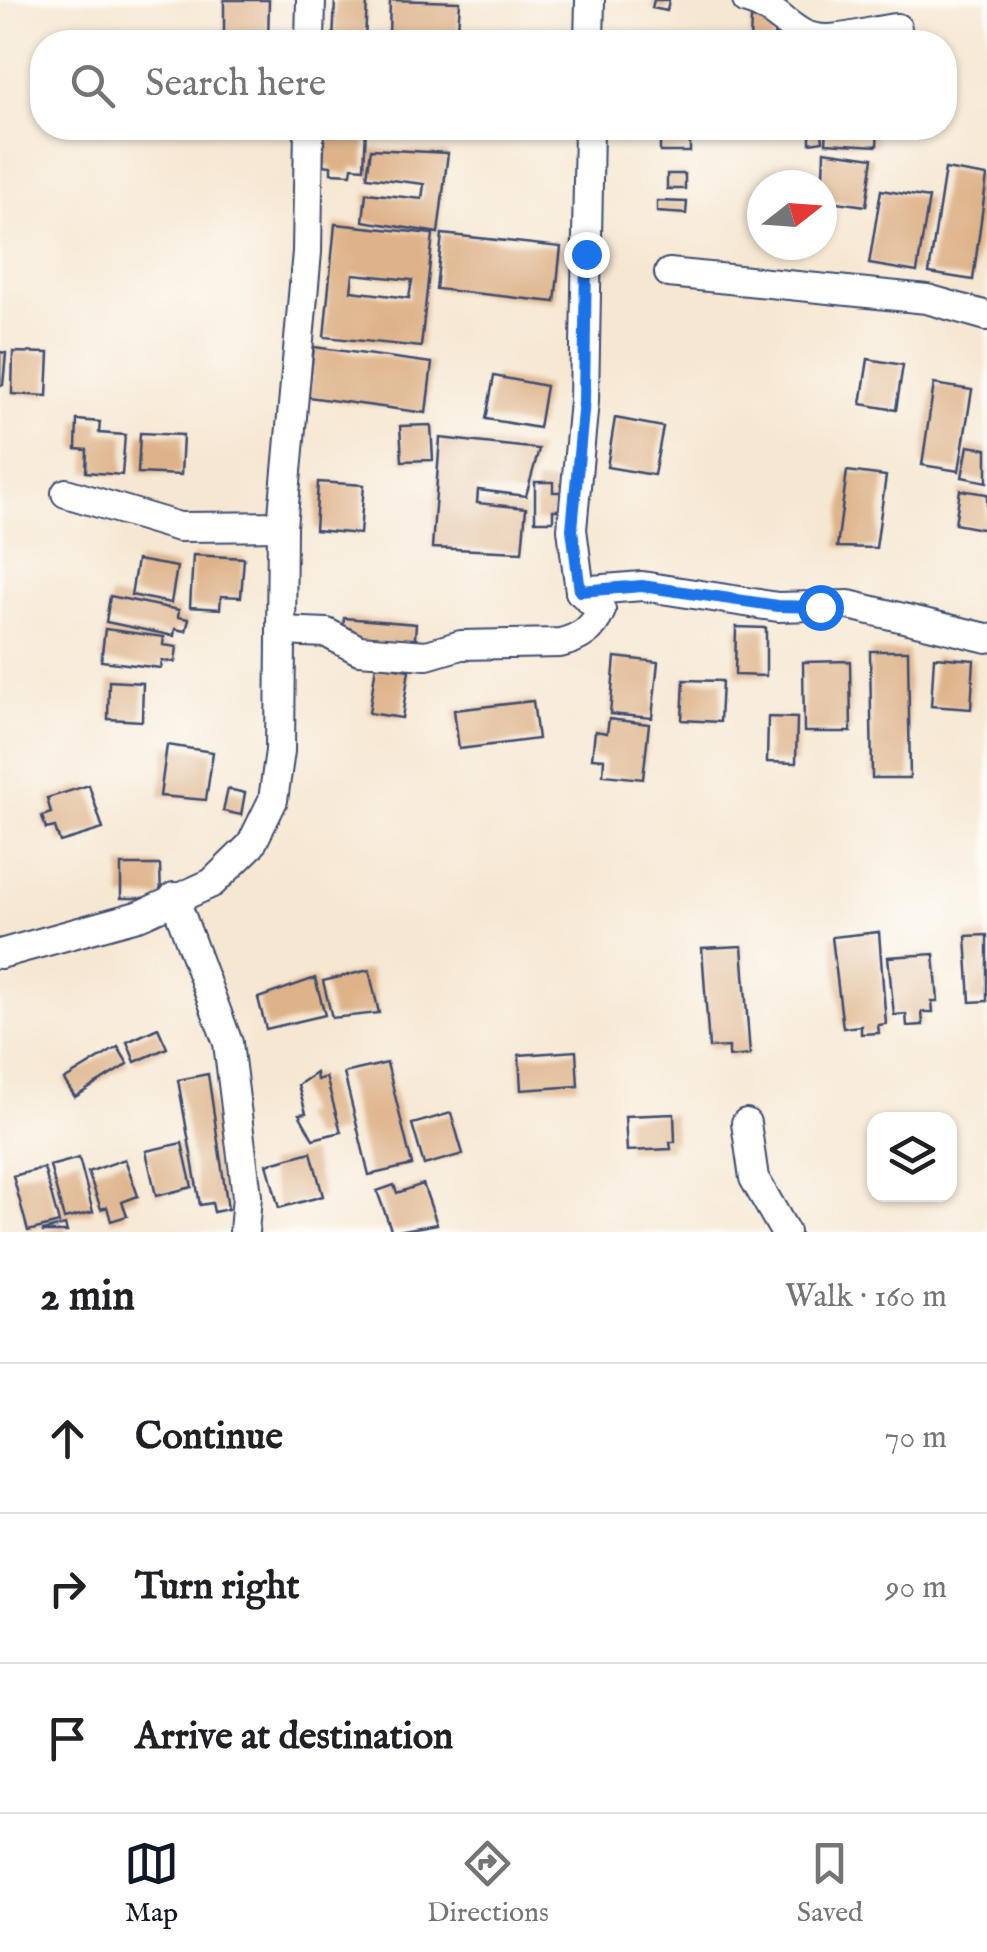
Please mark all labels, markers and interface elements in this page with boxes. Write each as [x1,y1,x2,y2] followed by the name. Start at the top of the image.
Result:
[30,30,957,140] search box
[65,58,120,113] icon: search
[145,61,326,109] text: Search here
[747,170,837,260] north arrow
[564,232,610,278] route end
[798,585,844,631] route start
[867,1112,957,1202] map controls
[867,1112,957,1202] button: layers
[40,1271,135,1324] text: 2 min
[785,1277,947,1318] text: Walk · 160 m
[40,1411,95,1466] icon: ahead
[135,1414,283,1462] text: Continue
[885,1418,947,1459] text: 70 m
[40,1561,95,1616] icon: right
[135,1564,299,1612] text: Turn right
[886,1568,947,1609] text: 90 m
[40,1711,95,1766] icon: arrive
[135,1714,453,1762] text: Arrive at destination
[124,1836,179,1931] tab: Map
[427,1836,549,1931] tab: Directions
[797,1836,863,1931] tab: Saved

